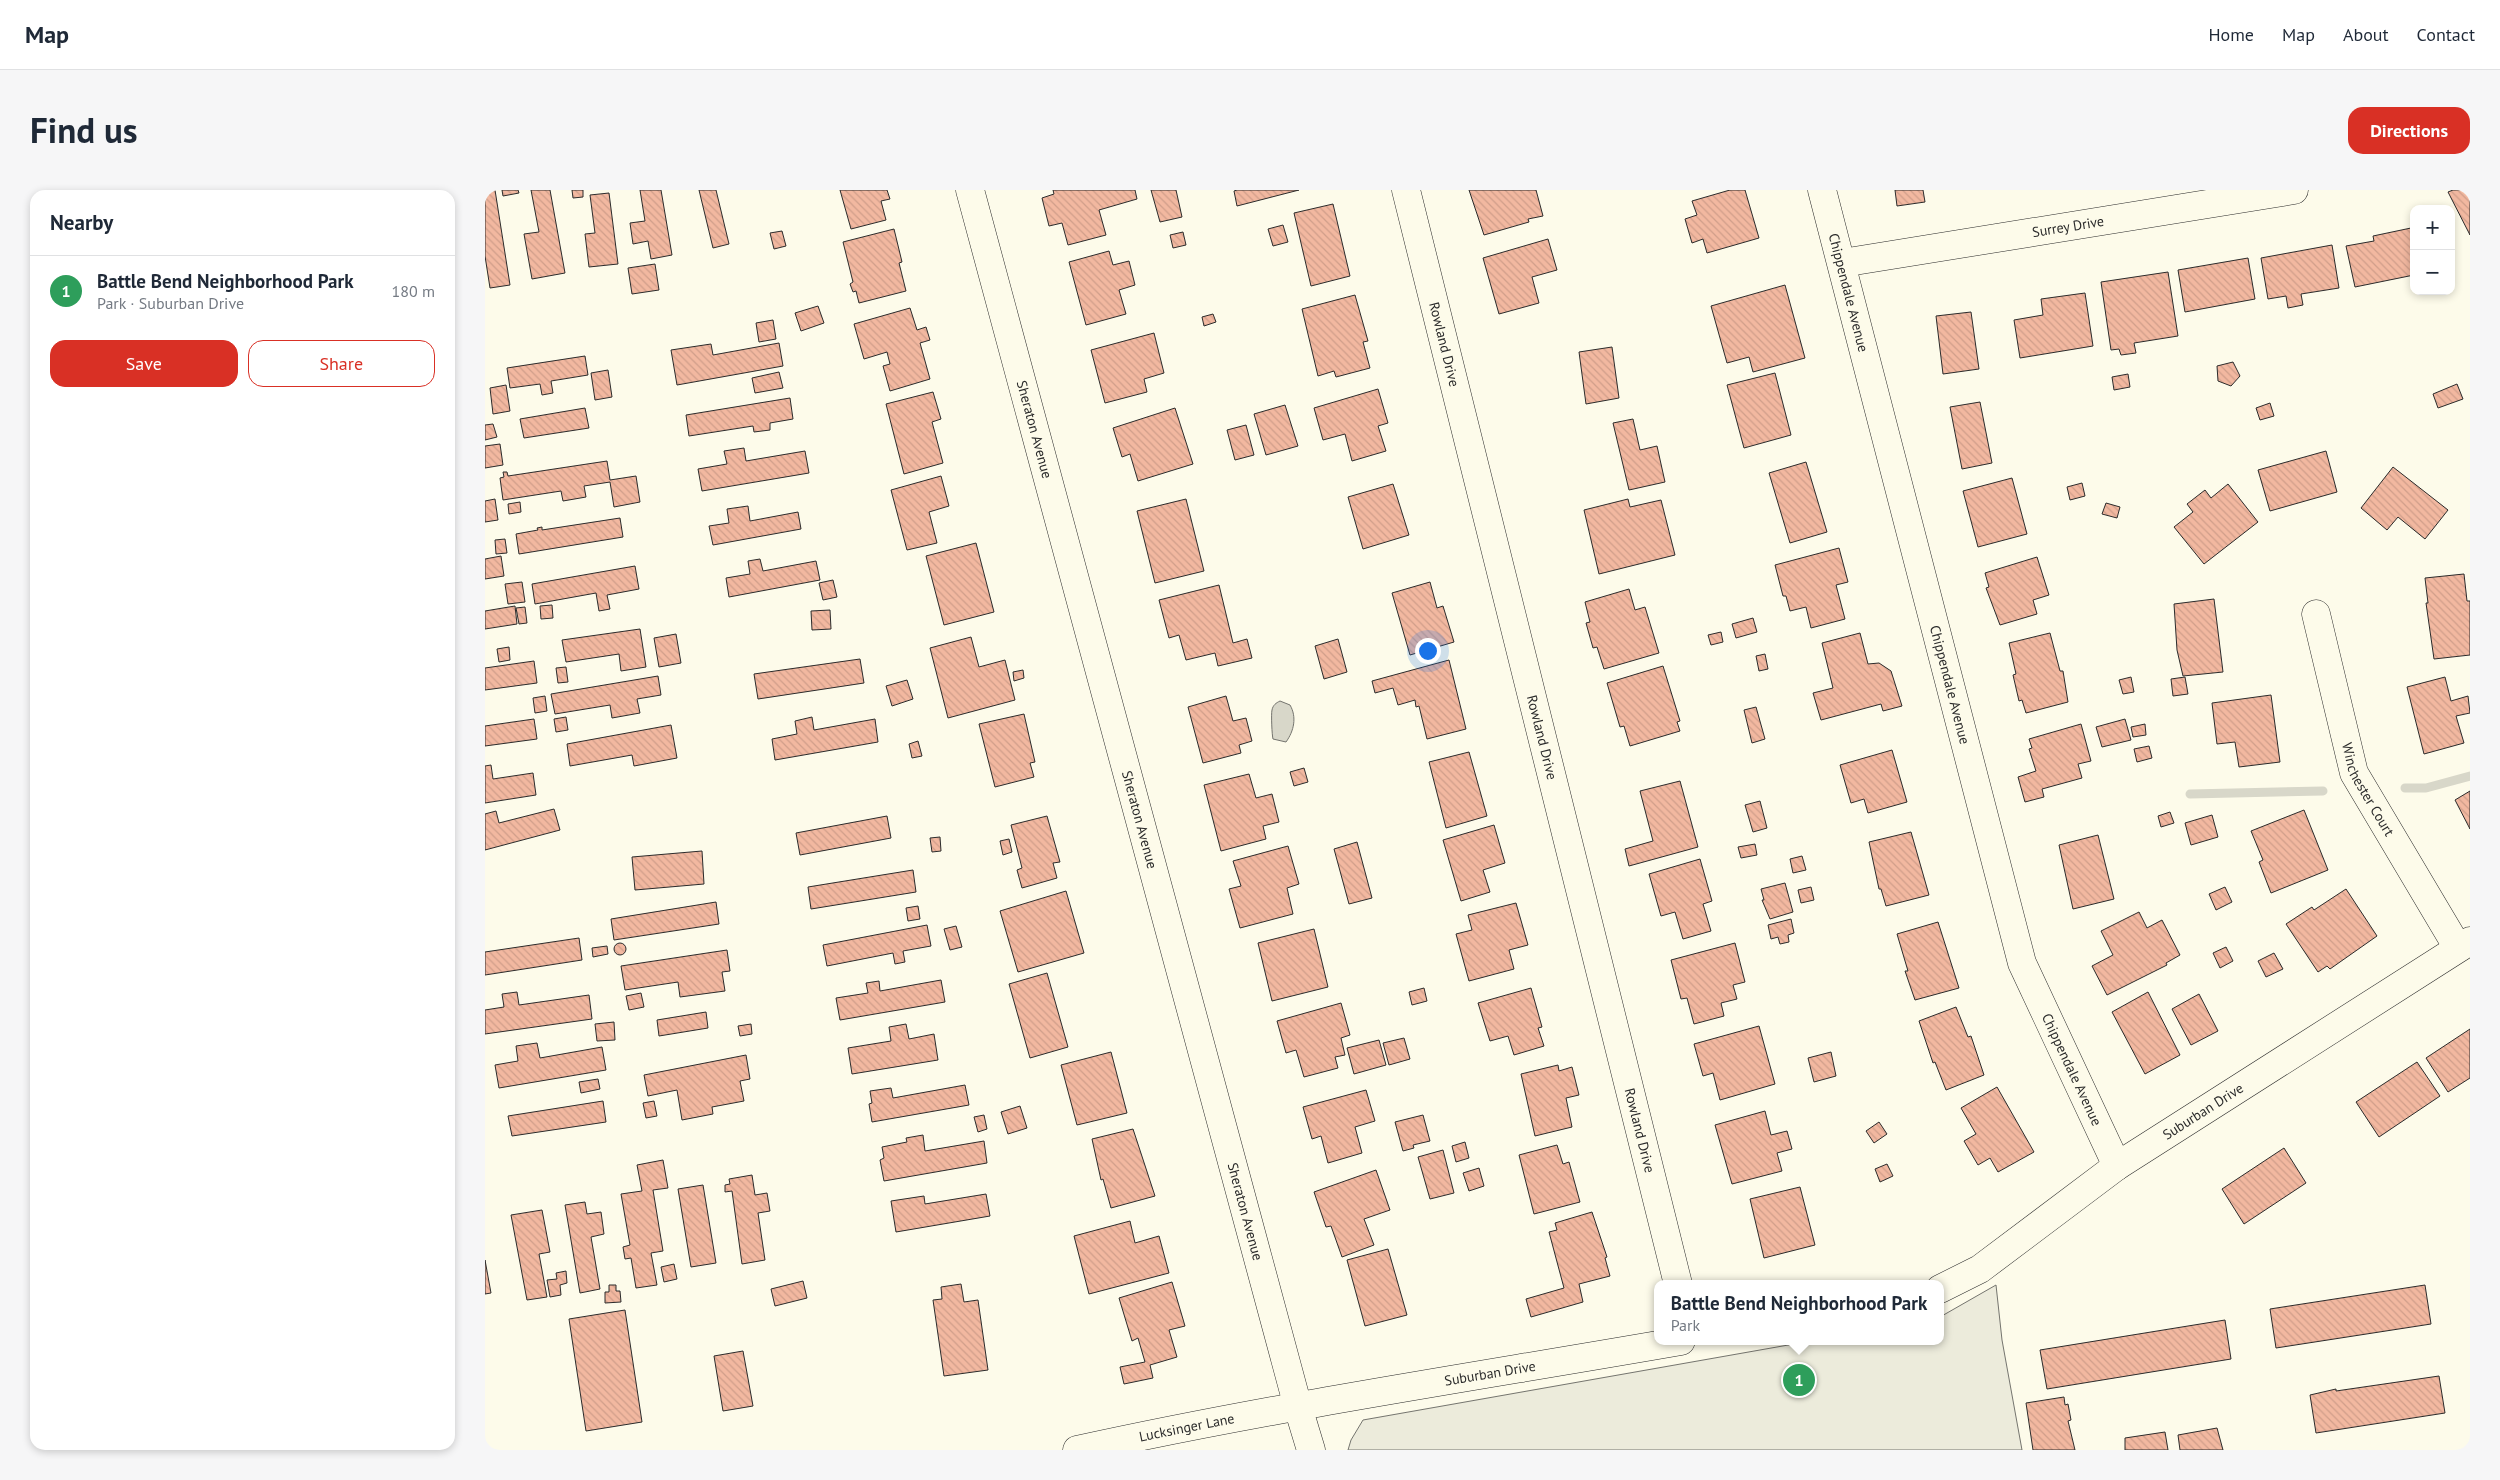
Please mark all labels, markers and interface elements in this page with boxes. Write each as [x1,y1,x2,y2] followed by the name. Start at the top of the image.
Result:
[25,19,69,50] text: Map
[2208,23,2254,46] text: Home
[2282,23,2315,46] text: Map
[2343,23,2389,46] text: About
[2417,23,2475,46] text: Contact
[30,107,138,153] text: Find us
[2348,107,2470,154] button: Directions
[2410,205,2455,295] map controls
[2410,205,2455,250] button: +
[50,209,113,236] text: Nearby
[2031,212,2105,241] street label: Surrey Drive
[1825,231,1873,354] street label: Chippendale Avenue
[2410,250,2455,295] button: −
[97,269,354,293] text: Battle Bend Neighborhood Park
[61,281,71,301] text: 1
[392,281,435,301] text: 180 m
[97,293,244,313] text: Park · Suburban Drive
[1425,300,1464,389] street label: Rowland Drive
[50,340,238,387] button: Save
[248,340,435,387] button: Share
[1013,378,1056,480] street label: Sheraton Avenue
[1926,623,1974,746] street label: Chippendale Avenue
[1415,638,1441,664] your location
[1523,693,1561,782] street label: Rowland Drive
[2338,741,2399,840] street label: Winchester Court
[1118,769,1161,871] street label: Sheraton Avenue
[2038,1010,2106,1129] street label: Chippendale Avenue
[2159,1079,2247,1144] street label: Suburban Drive
[1621,1086,1659,1175] street label: Rowland Drive
[1224,1161,1267,1263] street label: Sheraton Avenue
[1654,1280,1944,1345] popup
[1671,1291,1927,1315] text: Battle Bend Neighborhood Park
[1671,1315,1700,1335] text: Park
[1443,1357,1537,1390] street label: Suburban Drive
[1783,1361,1815,1399] pin: 1
[1137,1409,1236,1446] street label: Lucksinger Lane

